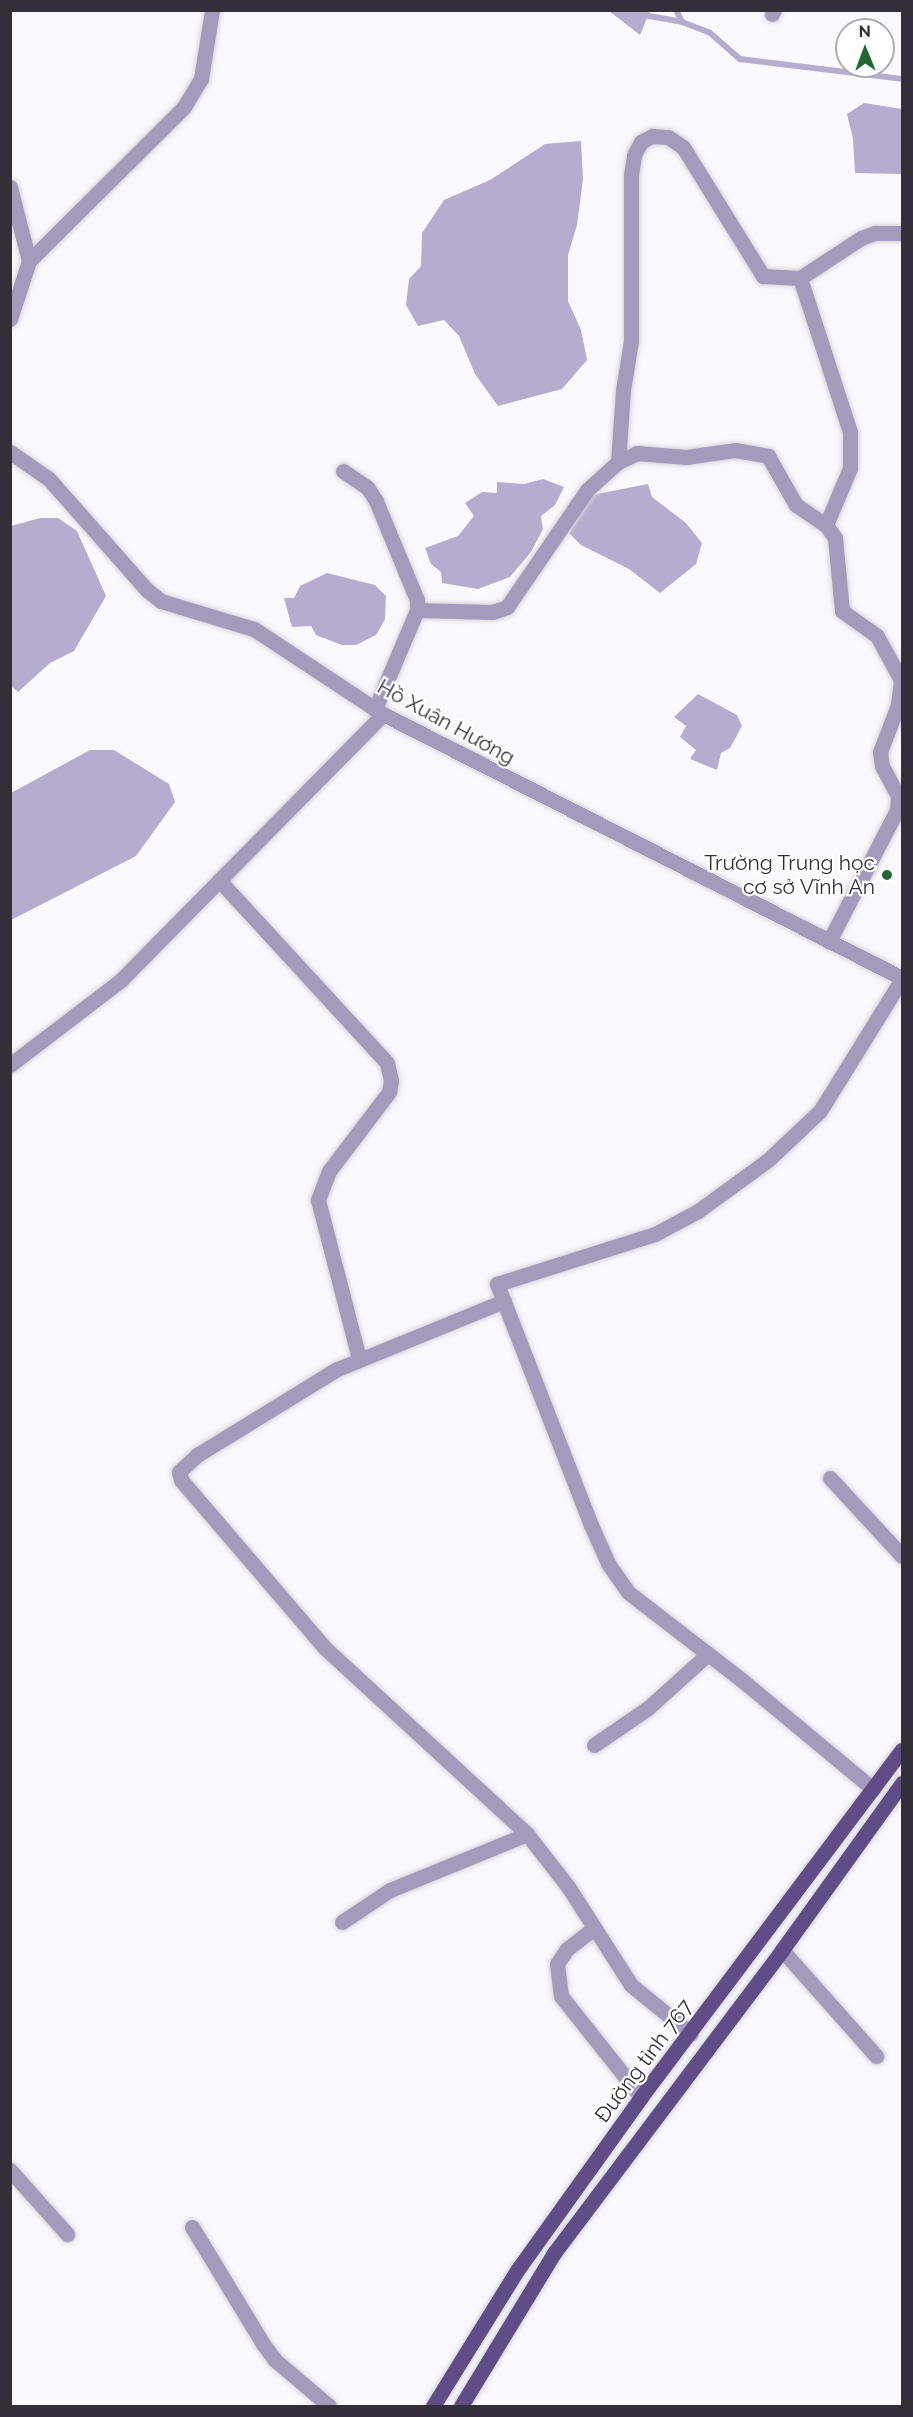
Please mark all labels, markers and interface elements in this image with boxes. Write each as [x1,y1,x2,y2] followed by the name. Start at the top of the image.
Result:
[835,18,895,78] north arrow
[858,22,871,41] text: N
[373,674,519,770] street label: Hồ Xuân Hương
[704,850,875,900] place label: Trường Trung học cơ sở Vĩnh An
[880,868,894,882] marker: Trường Trung học cơ sở Vĩnh An
[590,1995,698,2127] street label: Đường tỉnh 767

